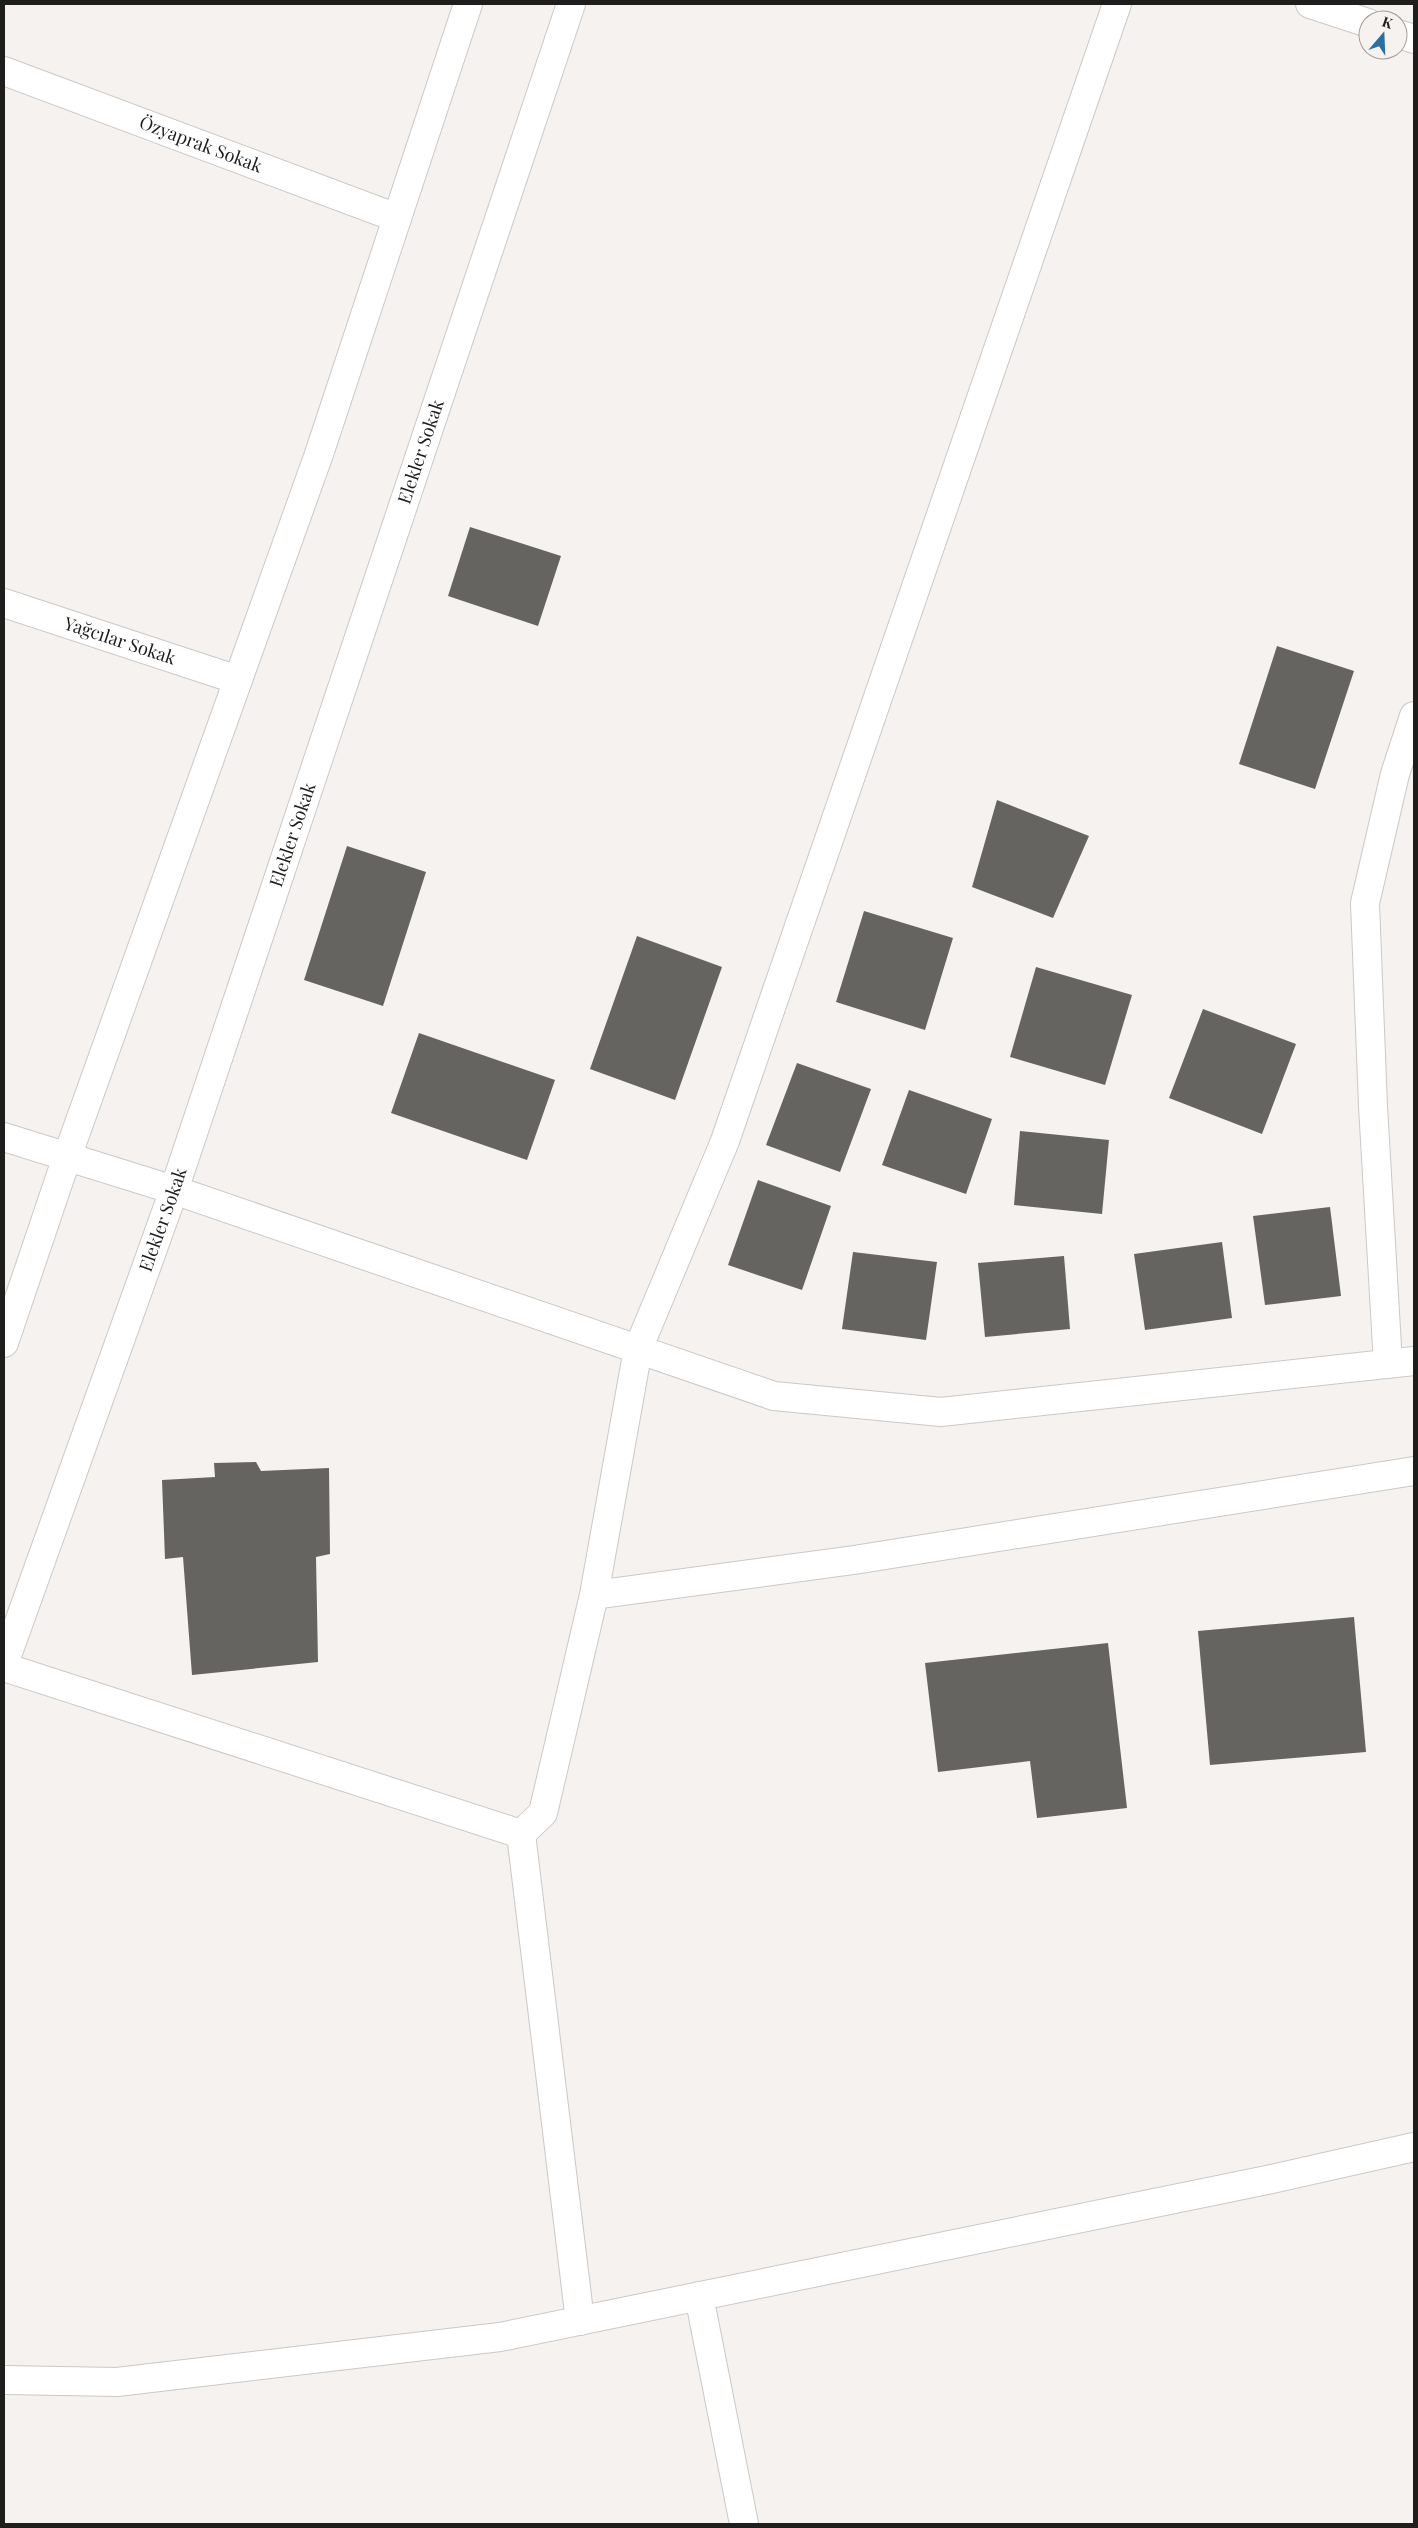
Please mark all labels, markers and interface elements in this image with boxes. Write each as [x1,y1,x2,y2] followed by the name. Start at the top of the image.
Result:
[1358,10,1408,60] north arrow
[1380,12,1396,33] text: K
[136,110,266,178] street label: Özyaprak Sokak
[392,396,449,507] street label: Elekler Sokak
[60,610,179,670] street label: Yağcılar Sokak
[263,779,321,890] street label: Elekler Sokak
[133,1164,192,1275] street label: Elekler Sokak

